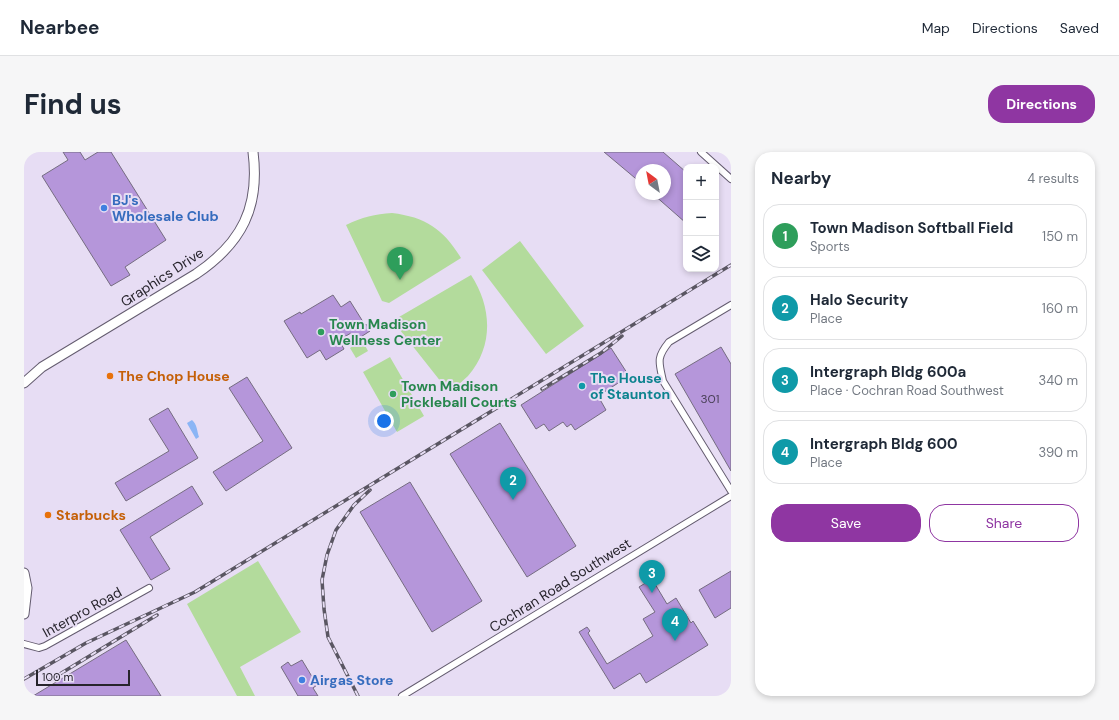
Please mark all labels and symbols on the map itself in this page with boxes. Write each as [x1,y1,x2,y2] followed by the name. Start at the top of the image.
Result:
[635,164,671,200] north arrow
[112,191,219,225] place label: BJ's Wholesale Club
[99,203,109,213] marker: BJ's Wholesale Club
[117,243,207,311] street label: Graphics Drive
[387,247,413,280] pin: 1
[329,315,441,349] place label: Town Madison Wellness Center
[316,327,326,337] marker: Town Madison Wellness Center
[118,367,230,385] place label: The Chop House
[590,369,670,403] place label: The House of Staunton
[105,371,115,381] marker: The Chop House
[401,377,517,411] place label: Town Madison Pickleball Courts
[577,381,587,391] marker: The House of Staunton
[388,389,398,399] marker: Town Madison Pickleball Courts
[700,391,720,407] house number: 301
[374,411,394,431] your location
[500,467,526,500] pin: 2
[56,506,126,524] place label: Starbucks
[43,510,53,520] marker: Starbucks
[486,534,634,636] street label: Cochran Road Southwest
[639,560,665,593] pin: 3
[39,583,125,641] street label: Interpro Road
[662,608,688,641] pin: 4
[36,668,130,687] scale bar
[310,671,394,689] place label: Airgas Store
[297,675,307,685] marker: Airgas Store

